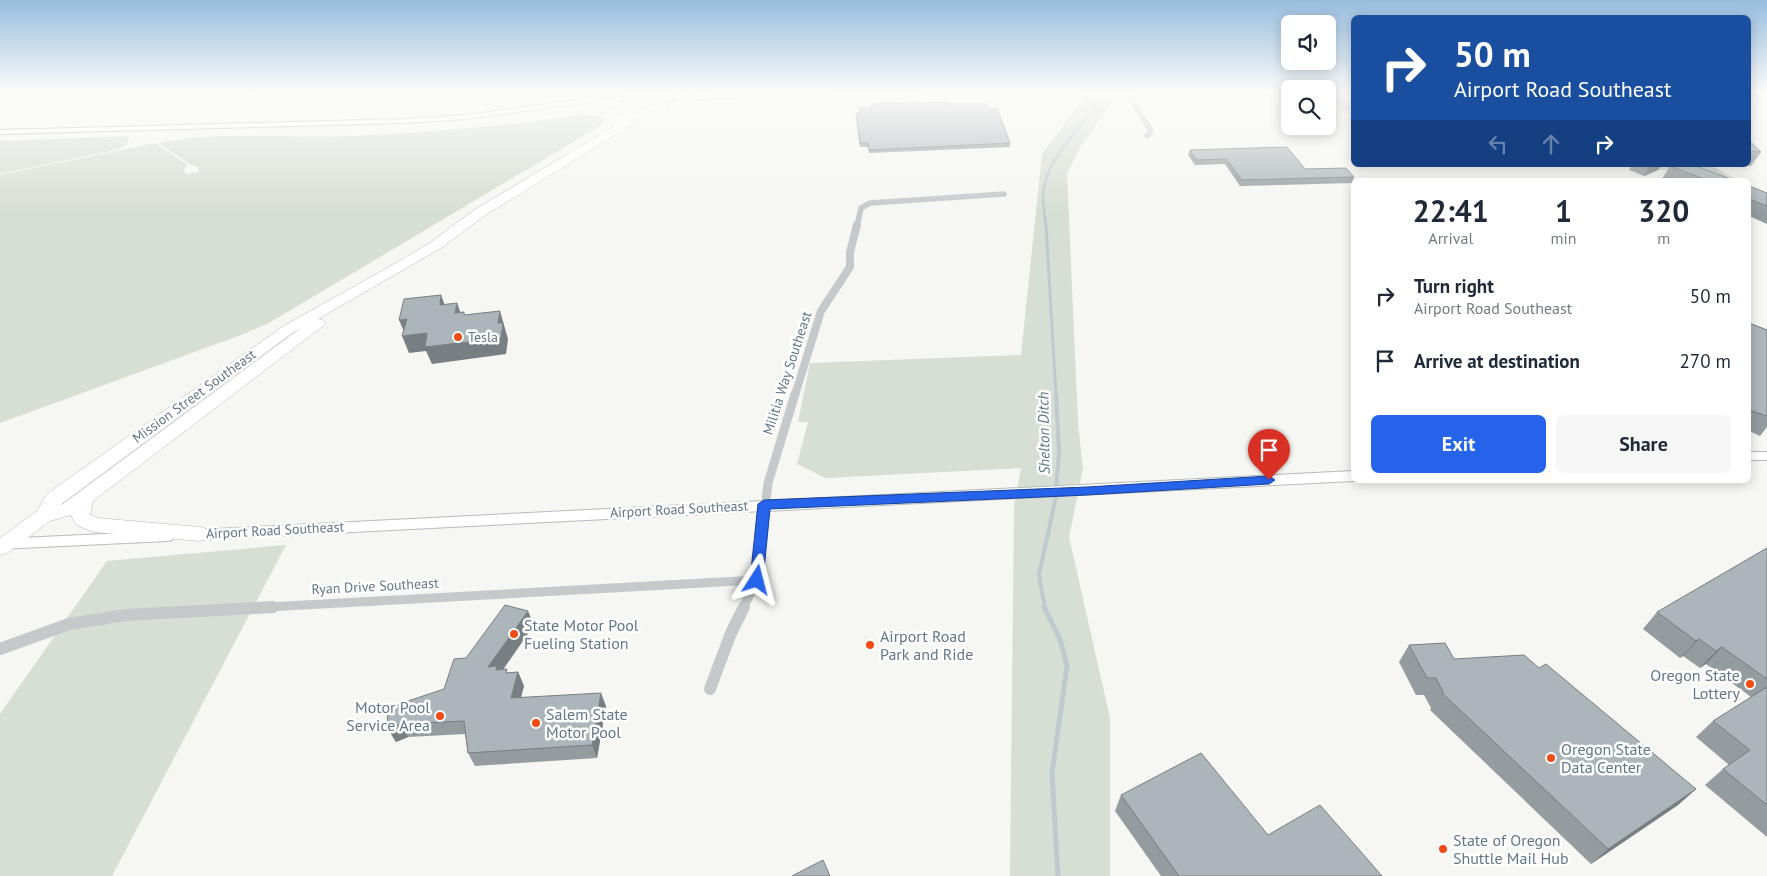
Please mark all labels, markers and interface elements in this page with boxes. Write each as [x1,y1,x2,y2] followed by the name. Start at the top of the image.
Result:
[1281,15,1336,135] map controls
[1281,15,1336,70] button: sound
[1454,31,1531,77] text: 50 m
[1371,35,1436,100] icon: right
[1454,75,1672,103] text: Airport Road Southeast
[1281,80,1336,135] button: search
[1484,130,1512,158] icon: left
[1537,130,1565,158] icon: ahead
[1590,130,1618,158] icon: right
[1413,191,1489,230] text: 22:41
[1555,191,1572,230] text: 1
[1638,191,1689,230] text: 320
[1428,228,1473,248] text: Arrival
[1551,228,1577,248] text: min
[1657,228,1670,248] text: m
[1414,274,1494,298] text: Turn right
[1371,282,1399,310] icon: right
[1690,284,1731,308] text: 50 m
[1414,298,1572,318] text: Airport Road Southeast
[759,309,816,437] street label: Militia Way Southeast
[468,328,498,346] place label: Tesla
[452,331,464,343] marker: Tesla
[129,345,260,447] street label: Mission Street Southeast
[1371,347,1399,375] icon: arrive
[1414,349,1580,373] text: Arrive at destination
[1679,349,1731,373] text: 270 m
[1033,391,1054,474] water label: Shelton Ditch
[1371,415,1546,473] button: Exit
[1556,415,1731,473] button: Share
[1248,429,1290,480] pin
[1255,436,1283,464] icon: arrive
[609,496,749,522] street label: Airport Road Southeast
[205,517,345,543] street label: Airport Road Southeast
[730,553,782,605] position arrow
[311,574,439,598] street label: Ryan Drive Southeast
[524,615,639,653] place label: State Motor Pool Fueling Station
[880,626,973,664] place label: Airport Road Park and Ride
[508,628,520,640] marker: State Motor Pool Fueling Station
[864,639,876,651] marker: Airport Road Park and Ride
[1650,665,1741,703] place label: Oregon State Lottery
[1744,678,1756,690] marker: Oregon State Lottery
[346,697,430,735] place label: Motor Pool Service Area
[546,704,628,742] place label: Salem State Motor Pool
[434,710,446,722] marker: Motor Pool Service Area
[530,717,542,729] marker: Salem State Motor Pool
[1561,739,1651,777] place label: Oregon State Data Center
[1545,752,1557,764] marker: Oregon State Data Center
[1453,830,1569,868] place label: State of Oregon Shuttle Mail Hub
[1437,843,1449,855] marker: State of Oregon Shuttle Mail Hub

